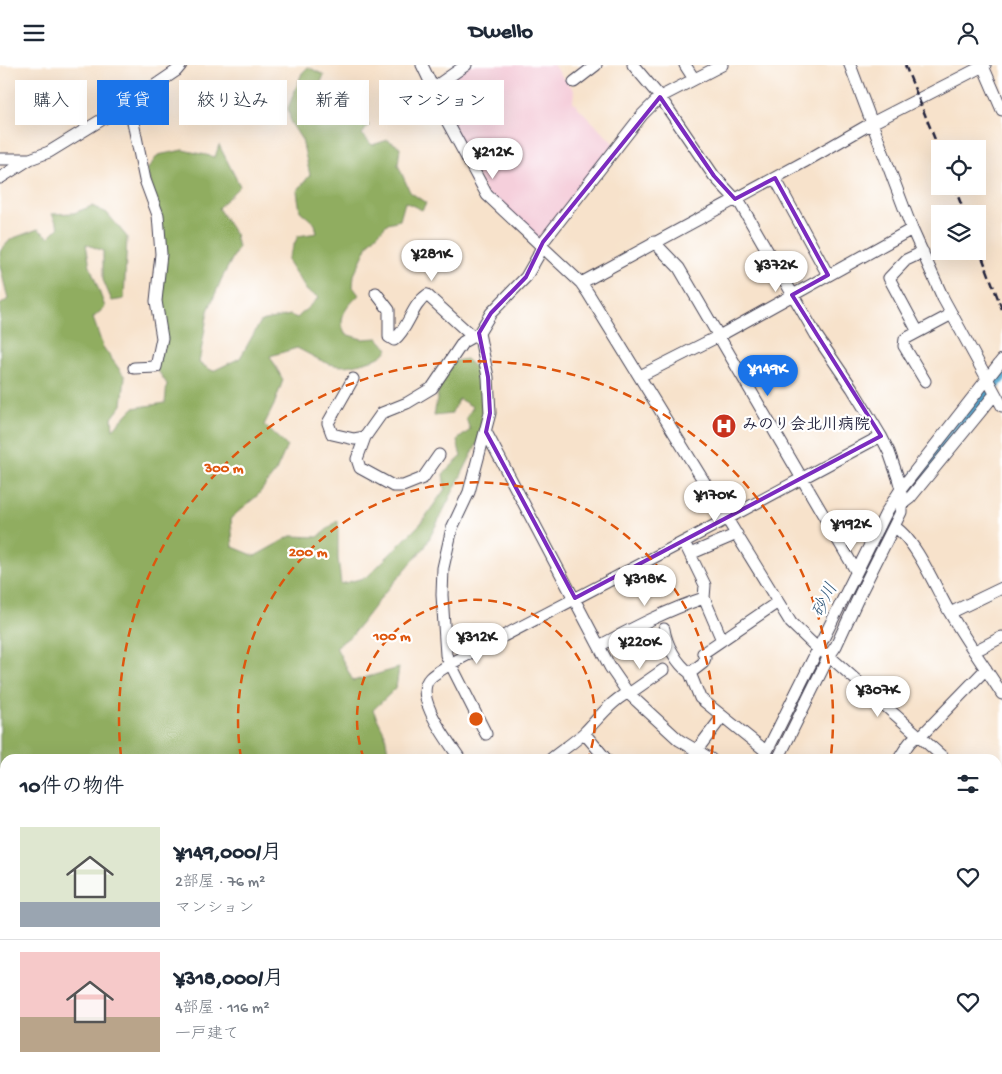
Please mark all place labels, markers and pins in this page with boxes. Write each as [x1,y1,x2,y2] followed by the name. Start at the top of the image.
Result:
[458,137,528,180] pin: ¥212K
[397,239,467,282] pin: ¥281K
[741,251,811,293] pin: ¥372K
[733,355,803,397] pin: ¥149K
[711,413,737,439] hospital icon: みのり会北川病院
[742,415,870,436] place label: みのり会北川病院
[680,481,750,523] pin: ¥170K
[816,509,886,552] pin: ¥192K
[610,565,680,607] pin: ¥318K
[442,623,512,665] pin: ¥312K
[605,627,675,670] pin: ¥220K
[843,675,913,718] pin: ¥307K
[467,710,485,728] centre of rings

